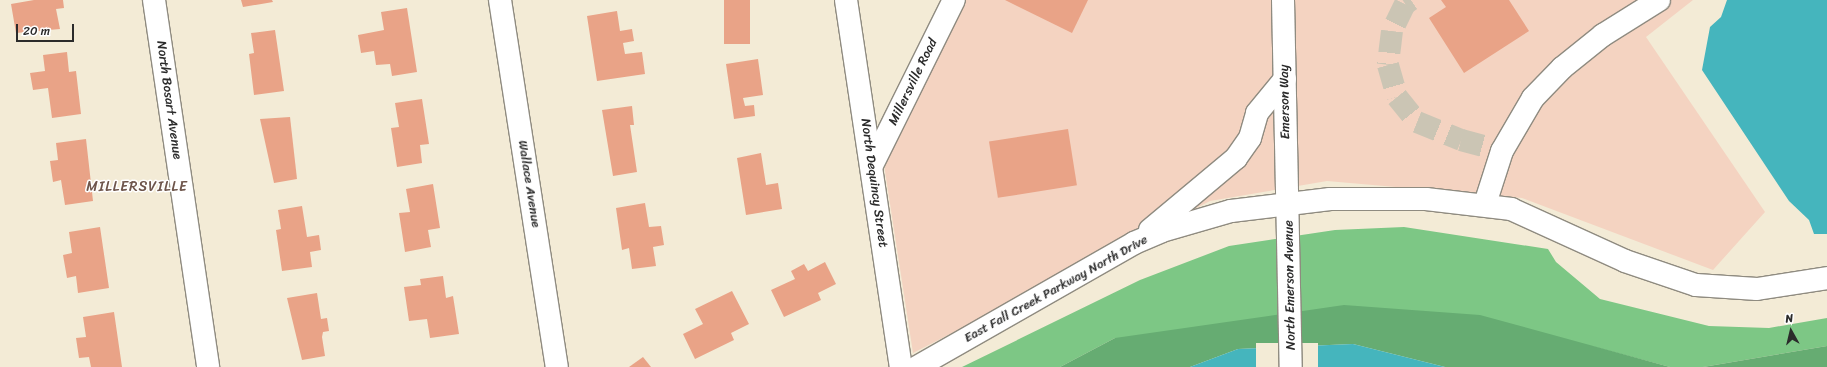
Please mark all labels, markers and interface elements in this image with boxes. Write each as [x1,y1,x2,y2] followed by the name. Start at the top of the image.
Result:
[18,16,76,42] scale bar
[23,20,50,42] text: 20 m
[885,36,941,128] street label: Millersville Road
[153,40,185,160] street label: North Bosart Avenue
[1277,64,1293,140] street label: Emerson Way
[857,118,891,248] street label: North Dequincy Street
[514,139,544,229] street label: Wallace Avenue
[87,179,187,195] district label: MILLERSVILLE
[1281,220,1299,350] street label: North Emerson Avenue
[961,232,1151,346] street label: East Fall Creek Parkway North Drive
[1784,309,1794,329] text: N
[1771,311,1811,351] north arrow

